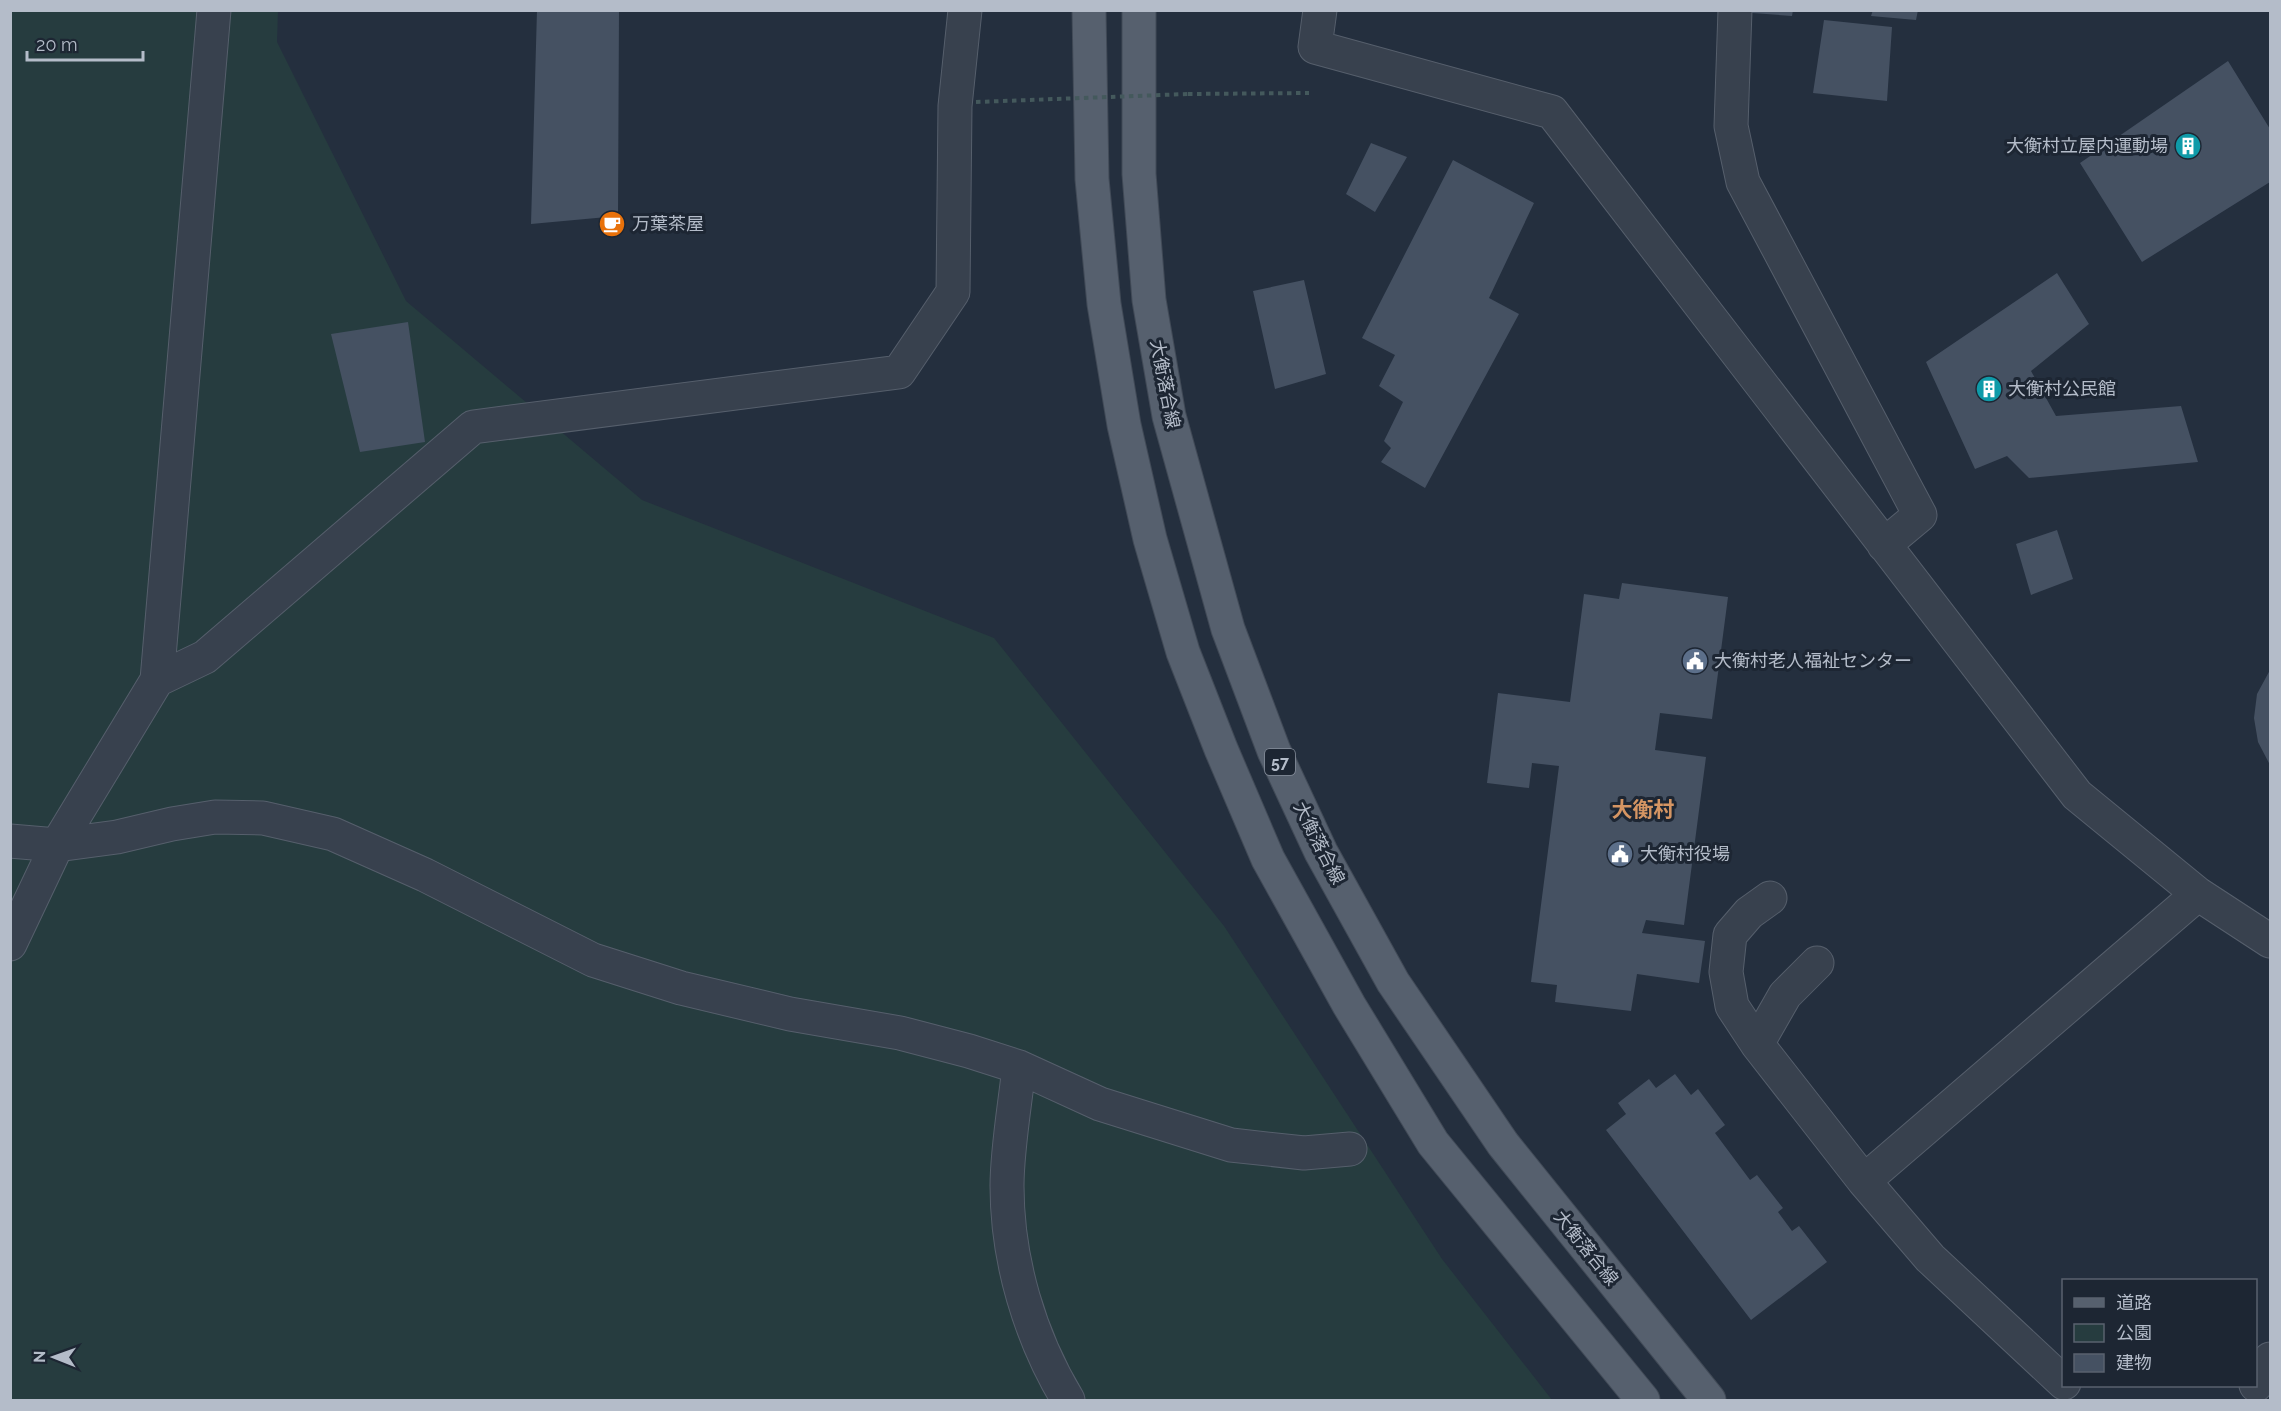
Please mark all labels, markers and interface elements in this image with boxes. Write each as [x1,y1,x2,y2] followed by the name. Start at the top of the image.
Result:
[27,24,142,62] scale bar
[36,34,78,55] text: 20 m
[2173,131,2203,161] building icon: 大衡村立屋内運動場
[2006,135,2168,156] place label: 大衡村立屋内運動場
[597,209,627,239] cafe icon: 万葉茶屋
[632,213,704,234] place label: 万葉茶屋
[1147,338,1184,430] street label: 大衡落合線
[1974,374,2004,404] building icon: 大衡村公民館
[2008,378,2116,399] place label: 大衡村公民館
[1680,646,1710,676] public building icon: 大衡村老人福祉センター
[1714,650,1912,671] place label: 大衡村老人福祉センター
[1265,749,1295,775] road number: 57
[1612,797,1675,822] district label: 大衡村
[1290,798,1349,888] street label: 大衡落合線
[1605,839,1635,869] public building icon: 大衡村役場
[1640,843,1730,864] place label: 大衡村役場
[1550,1206,1623,1289] street label: 大衡落合線
[2062,1279,2257,1387] legend
[2116,1292,2152,1313] text: 道路
[2116,1322,2152,1343] text: 公園
[24,1327,84,1387] north arrow
[30,1350,49,1363] text: N
[2116,1352,2152,1373] text: 建物

